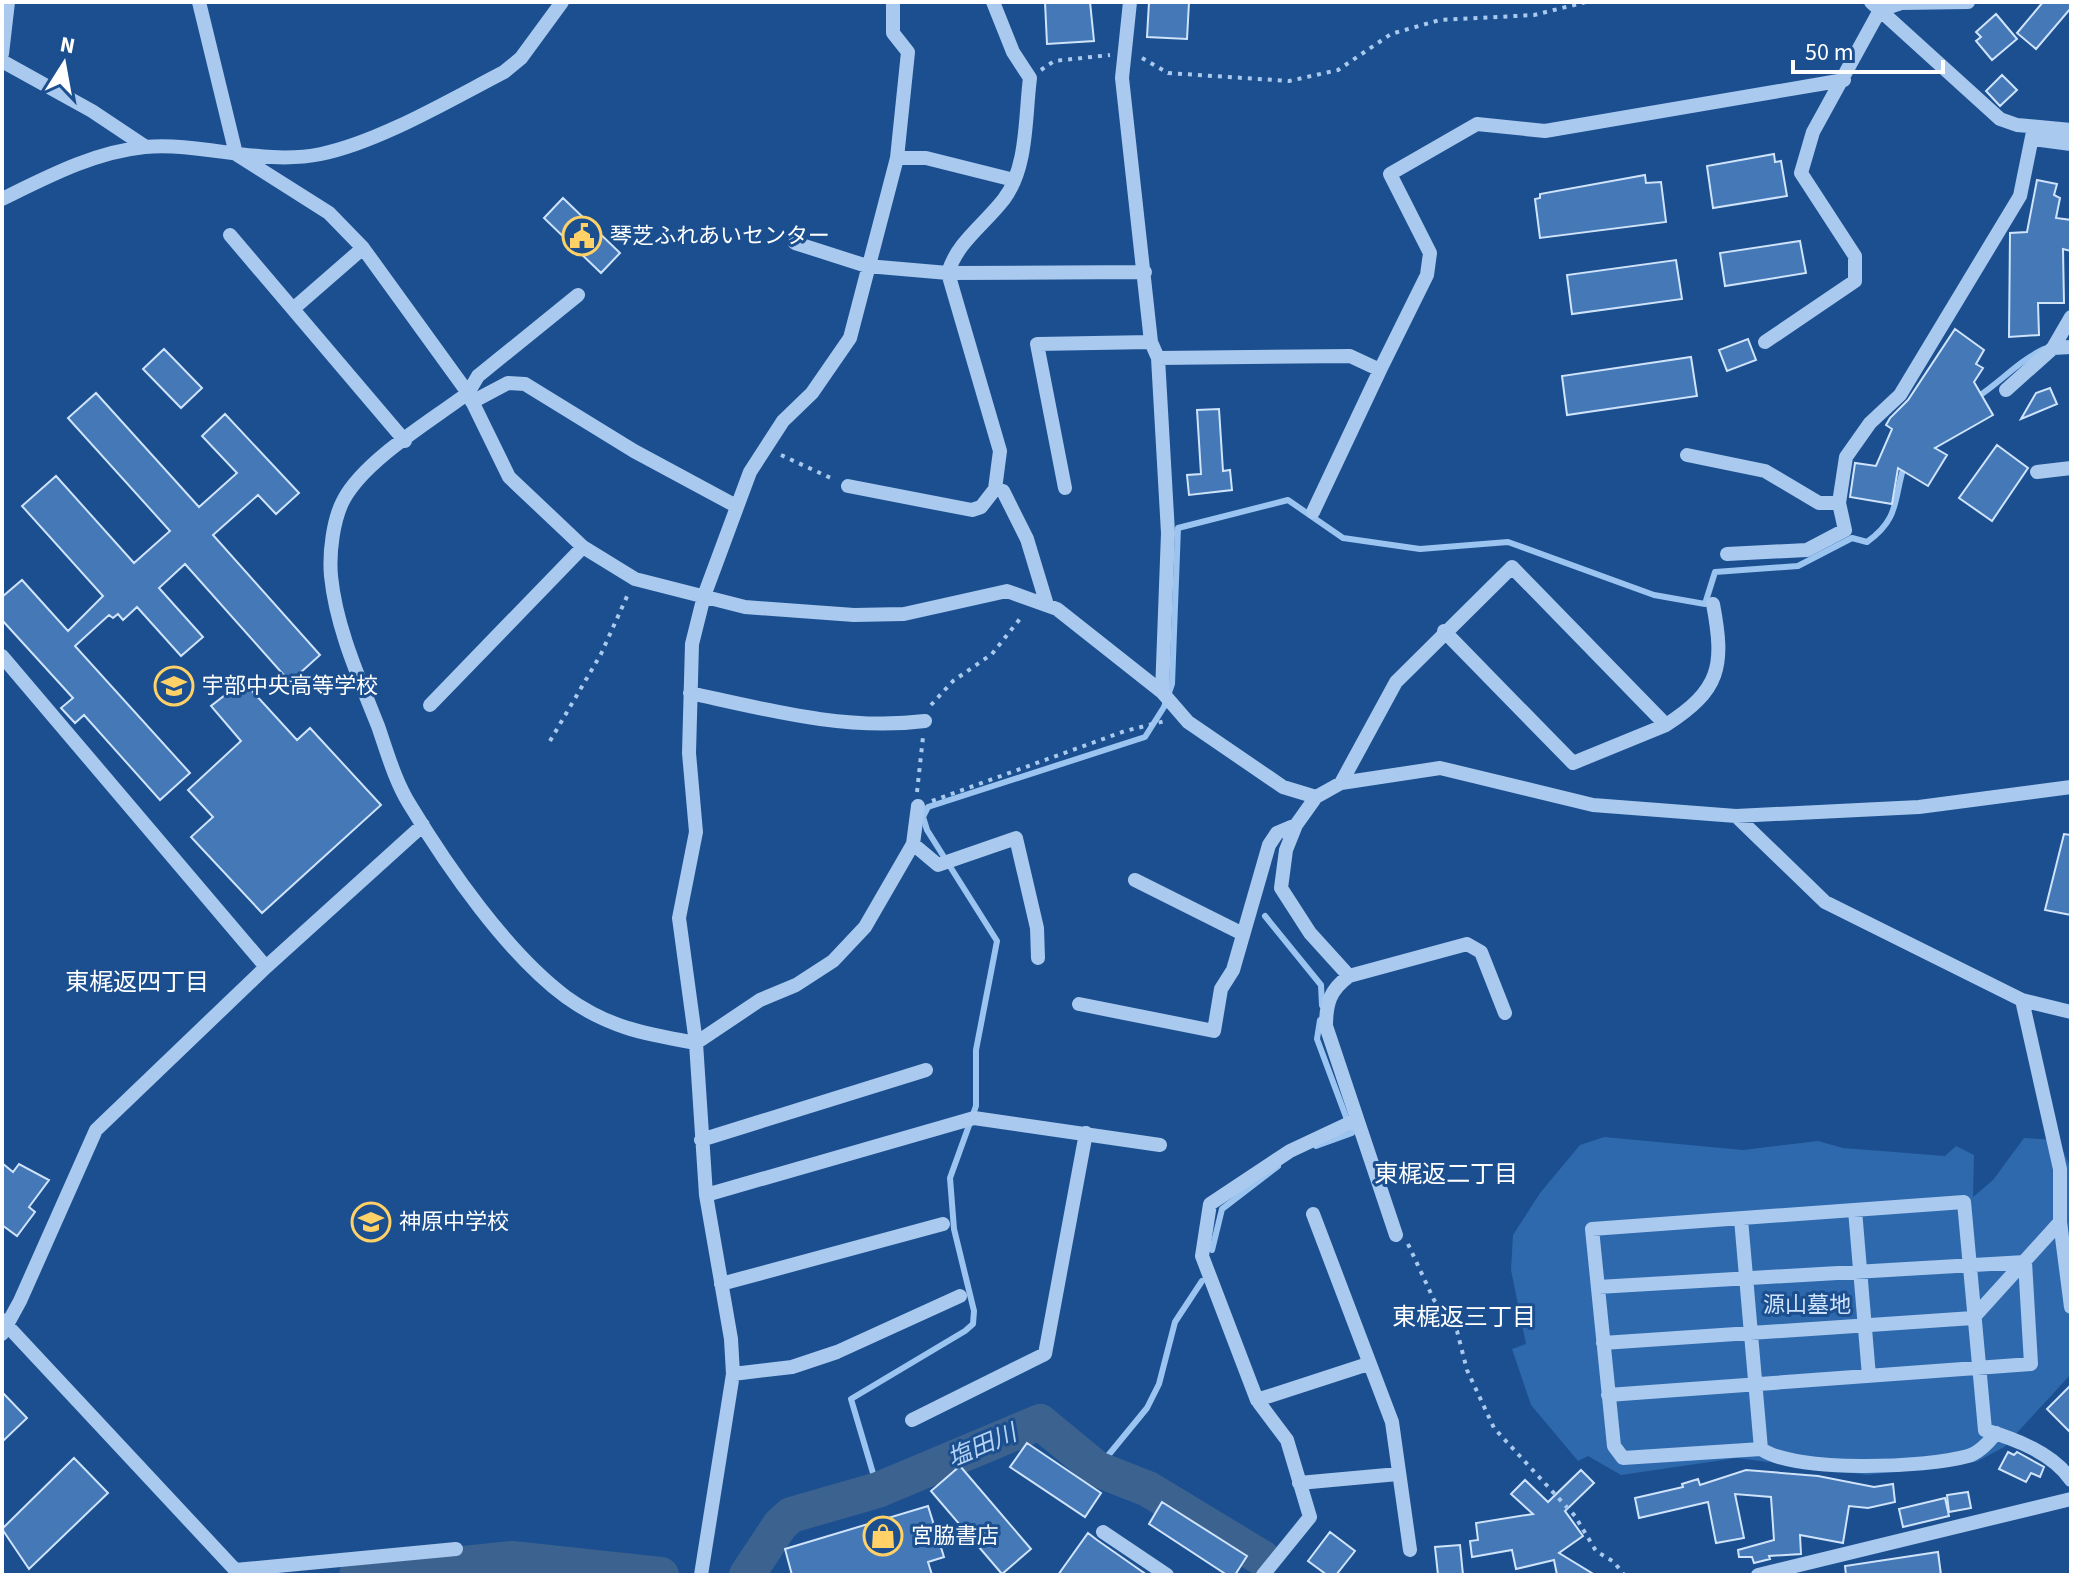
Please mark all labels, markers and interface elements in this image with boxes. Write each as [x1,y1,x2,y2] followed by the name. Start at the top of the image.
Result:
[24,24,104,104] north arrow
[1793,24,1943,74] scale bar
[57,28,78,62] text: N
[1805,35,1854,70] text: 50 m
[561,215,603,257] public building icon: 琴芝ふれあいセンター
[610,220,830,252] place label: 琴芝ふれあいセンター
[153,665,195,707] school or university icon: 宇部中央高等学校
[202,670,378,702] place label: 宇部中央高等学校
[65,965,209,1000] district label: 東梶返四丁目
[1374,1157,1518,1192] district label: 東梶返二丁目
[350,1201,392,1243] school or university icon: 神原中学校
[399,1206,509,1238] place label: 神原中学校
[1763,1289,1851,1321] park label: 源山墓地
[1392,1300,1536,1335] district label: 東梶返三丁目
[942,1415,1025,1476] water label: 塩田川
[862,1515,904,1557] shop icon: 宮脇書店
[911,1520,999,1552] place label: 宮脇書店

